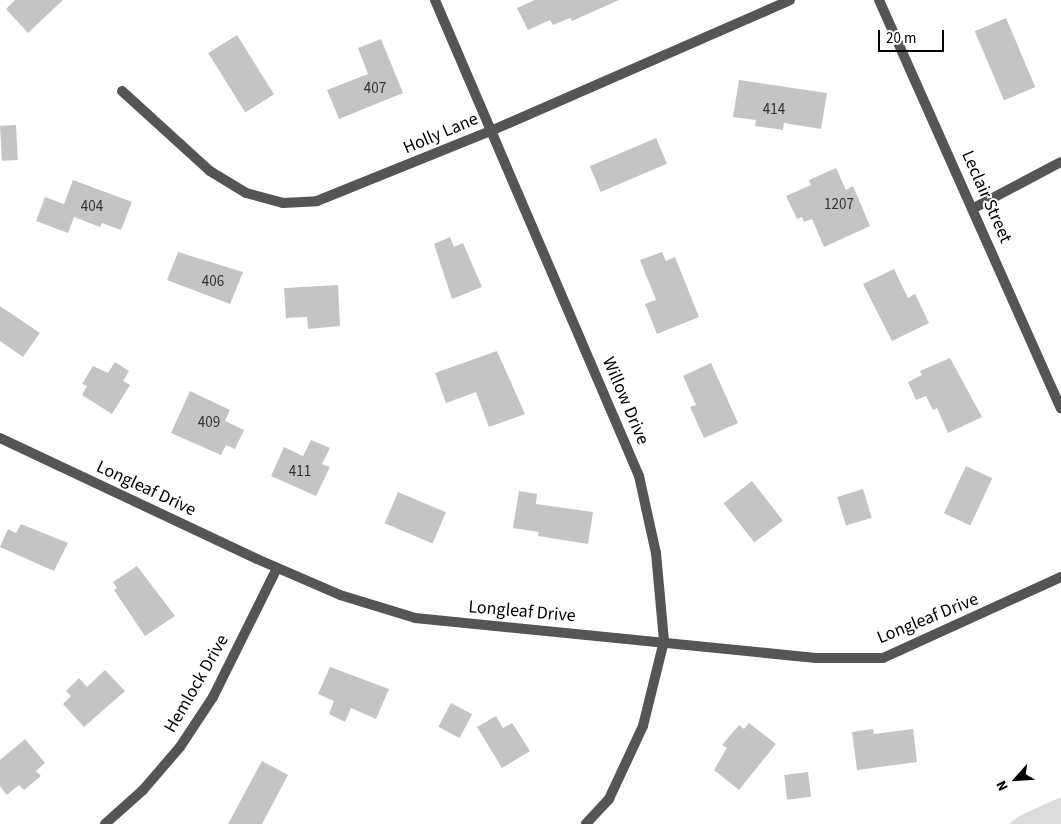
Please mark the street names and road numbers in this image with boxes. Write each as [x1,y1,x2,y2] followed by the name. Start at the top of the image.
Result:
[400,109,482,159] street label: Holly Lane
[956,148,1016,246] street label: Leclair Street
[597,354,653,448] street label: Willow Drive
[93,457,199,521] street label: Longleaf Drive
[874,589,982,649] street label: Longleaf Drive
[468,597,576,627] street label: Longleaf Drive
[160,631,234,737] street label: Hemlock Drive

